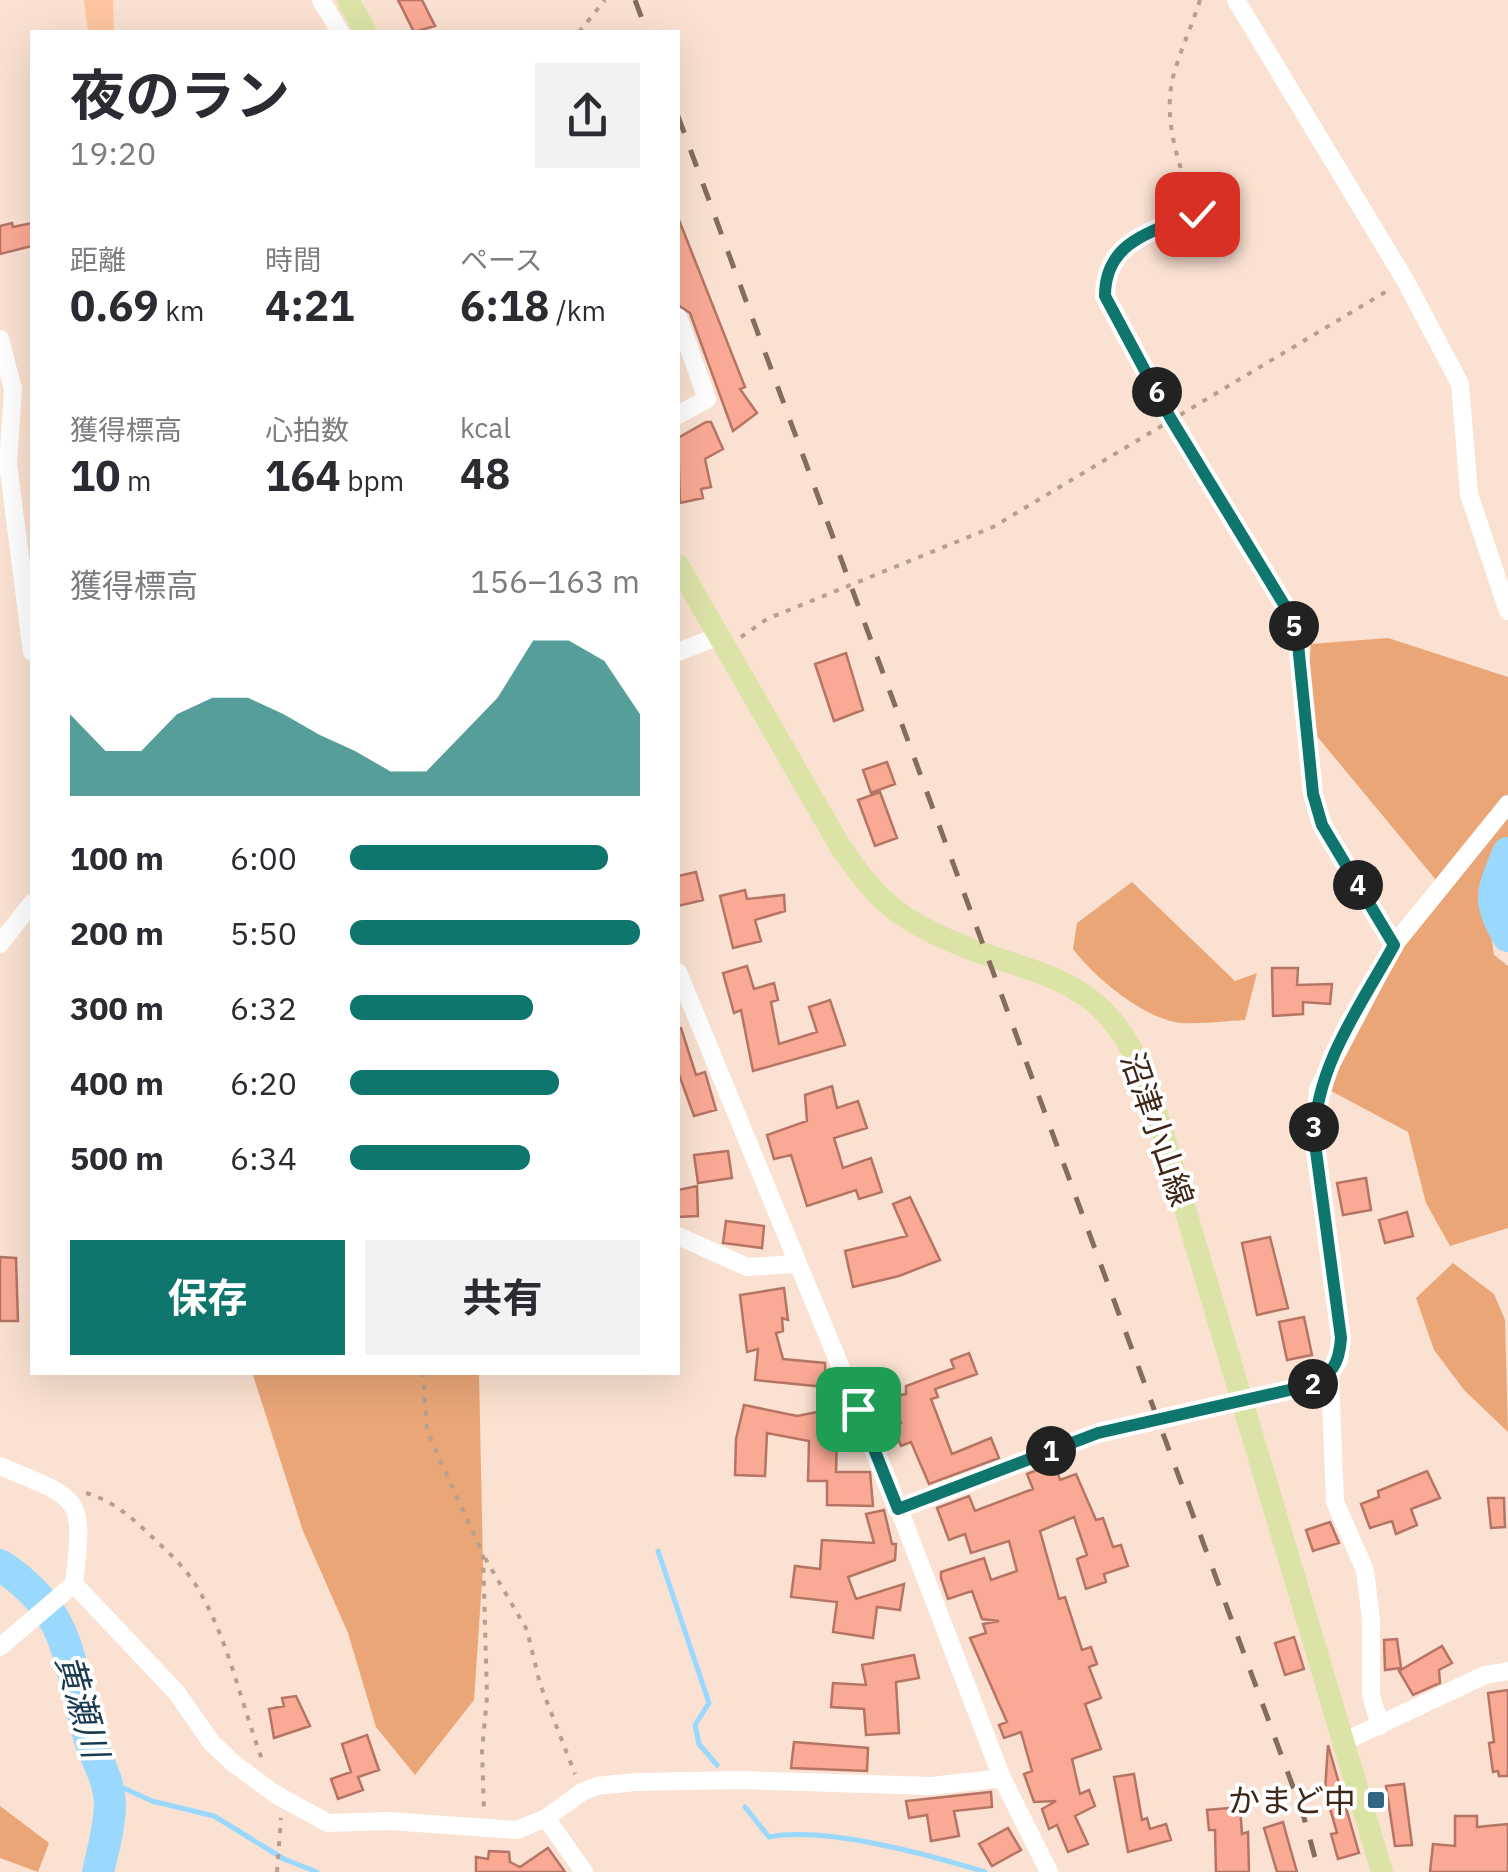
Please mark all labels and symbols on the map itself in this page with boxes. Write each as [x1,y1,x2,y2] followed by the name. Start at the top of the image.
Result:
[1155,172,1240,257] pin
[1132,367,1182,417] pin: 6
[1269,601,1319,651] pin: 5
[1333,860,1383,910] pin: 4
[1112,1047,1204,1211] street label: 沼津小山線
[1289,1102,1339,1152] pin: 3
[1288,1359,1338,1409] pin: 2
[816,1367,901,1452] pin
[1026,1426,1076,1476] pin: 1
[46,1649,121,1767] water label: 黄瀬川
[1228,1779,1356,1821] place label: かまど中
[1365,1789,1387,1811] marker: かまど中

